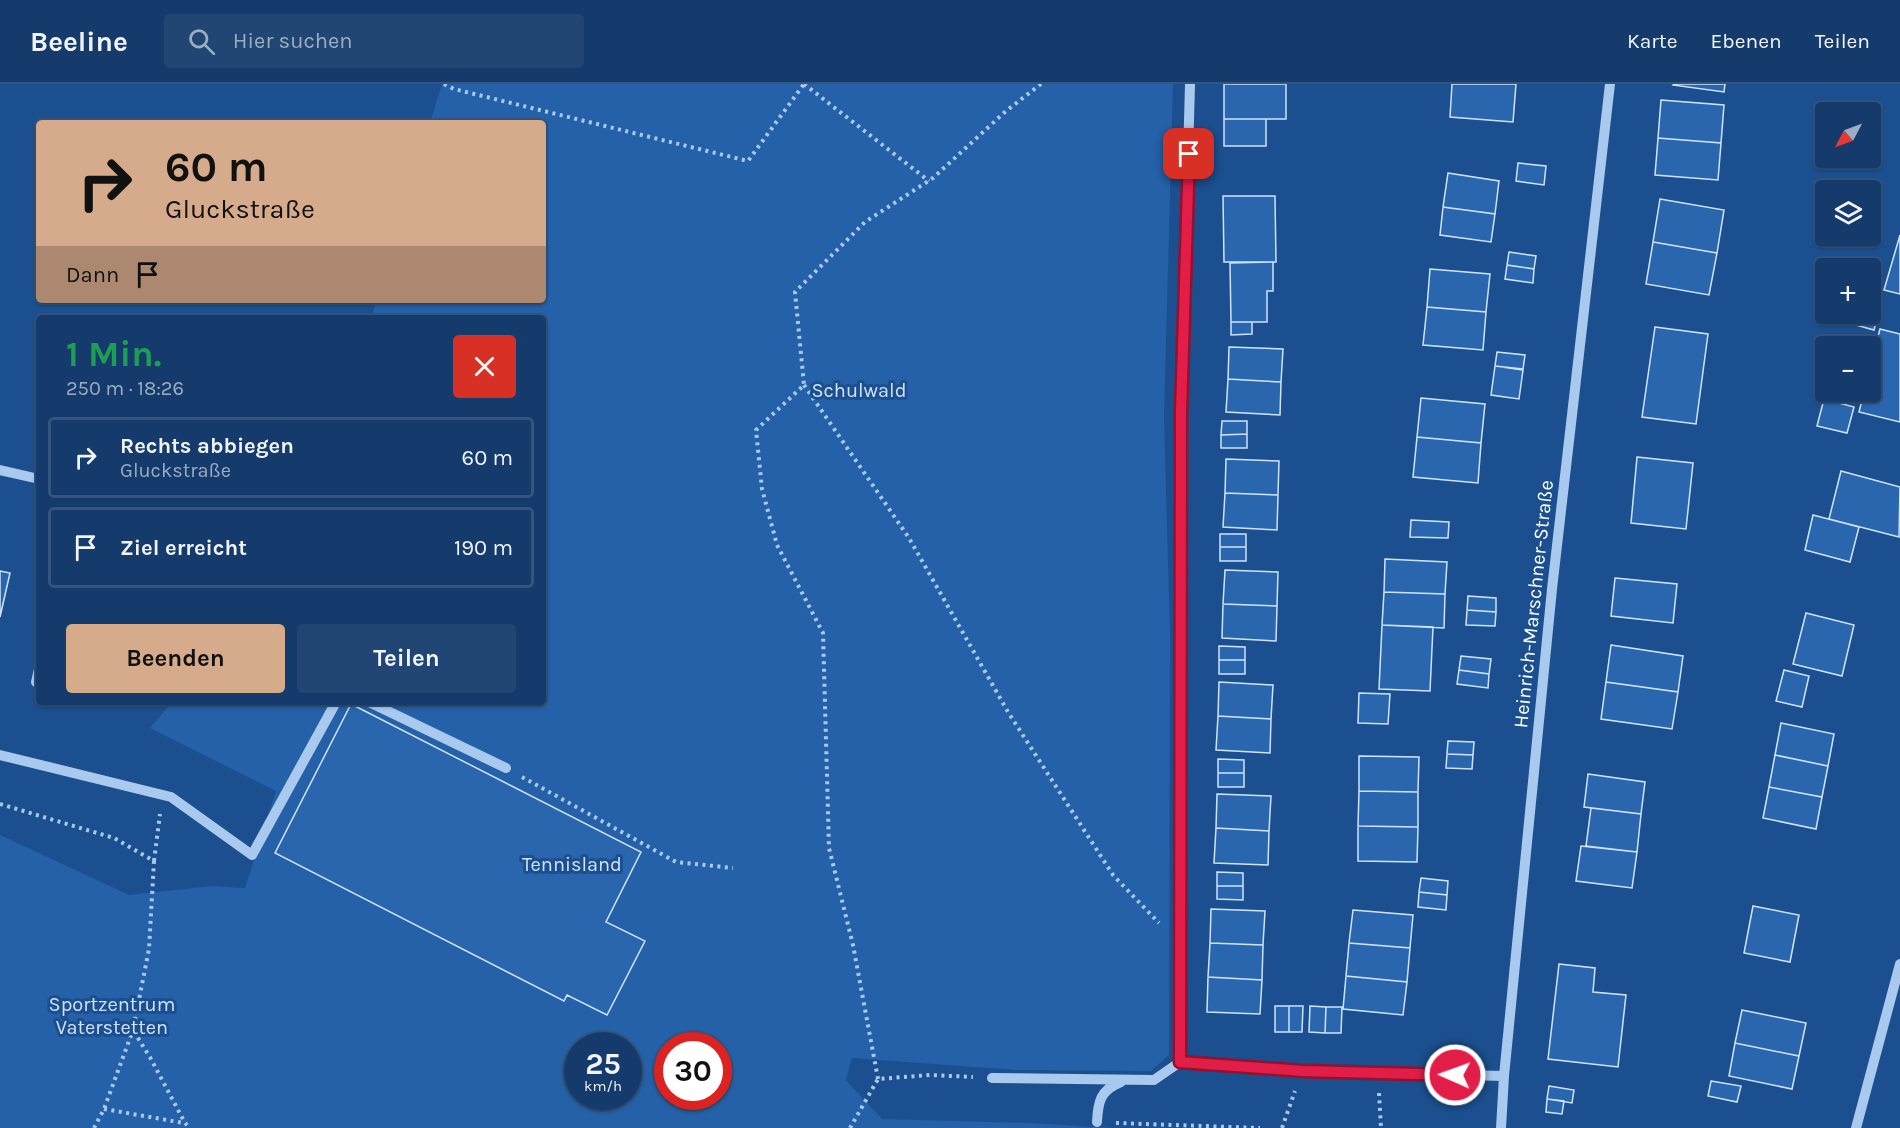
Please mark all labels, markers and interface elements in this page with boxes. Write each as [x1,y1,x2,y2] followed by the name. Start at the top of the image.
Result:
[164,14,584,68] search box
[30,25,128,58] text: Beeline
[185,25,218,58] icon: search
[233,28,353,54] text: Hier suchen
[1627,29,1678,53] text: Karte
[1711,29,1782,53] text: Ebenen
[1815,29,1870,53] text: Teilen
[1815,102,1881,168] north arrow
[1815,102,1881,402] map controls
[1163,128,1214,179] pin
[1172,137,1205,170] icon: arrive
[165,142,268,192] text: 60 m
[66,144,144,222] icon: right
[1815,180,1881,246] button: layers
[165,193,315,225] text: Gluckstraße
[131,258,164,291] icon: arrive
[1815,258,1881,324] button: +
[66,262,119,288] text: Dann
[66,333,161,375] text: 1 Min.
[453,335,516,398] button: close
[1815,336,1881,402] button: −
[66,377,184,400] text: 250 m · 18:26
[811,379,907,402] park label: Schulwald
[120,433,294,459] text: Rechts abbiegen
[69,441,102,474] icon: right
[462,445,513,471] text: 60 m
[120,459,231,482] text: Gluckstraße
[1509,479,1558,729] street label: Heinrich-Marschner-Straße
[69,531,102,564] icon: arrive
[120,535,247,561] text: Ziel erreicht
[454,535,513,561] text: 190 m
[66,624,285,693] button: Beenden
[297,624,516,693] button: Teilen
[522,853,622,876] park label: Tennisland
[49,993,175,1039] park label: Sportzentrum Vaterstetten
[654,1032,732,1110] speed limit sign: 30
[1423,1043,1487,1107] position arrow
[585,1046,621,1082] text: 25
[584,1077,622,1095] text: km/h

